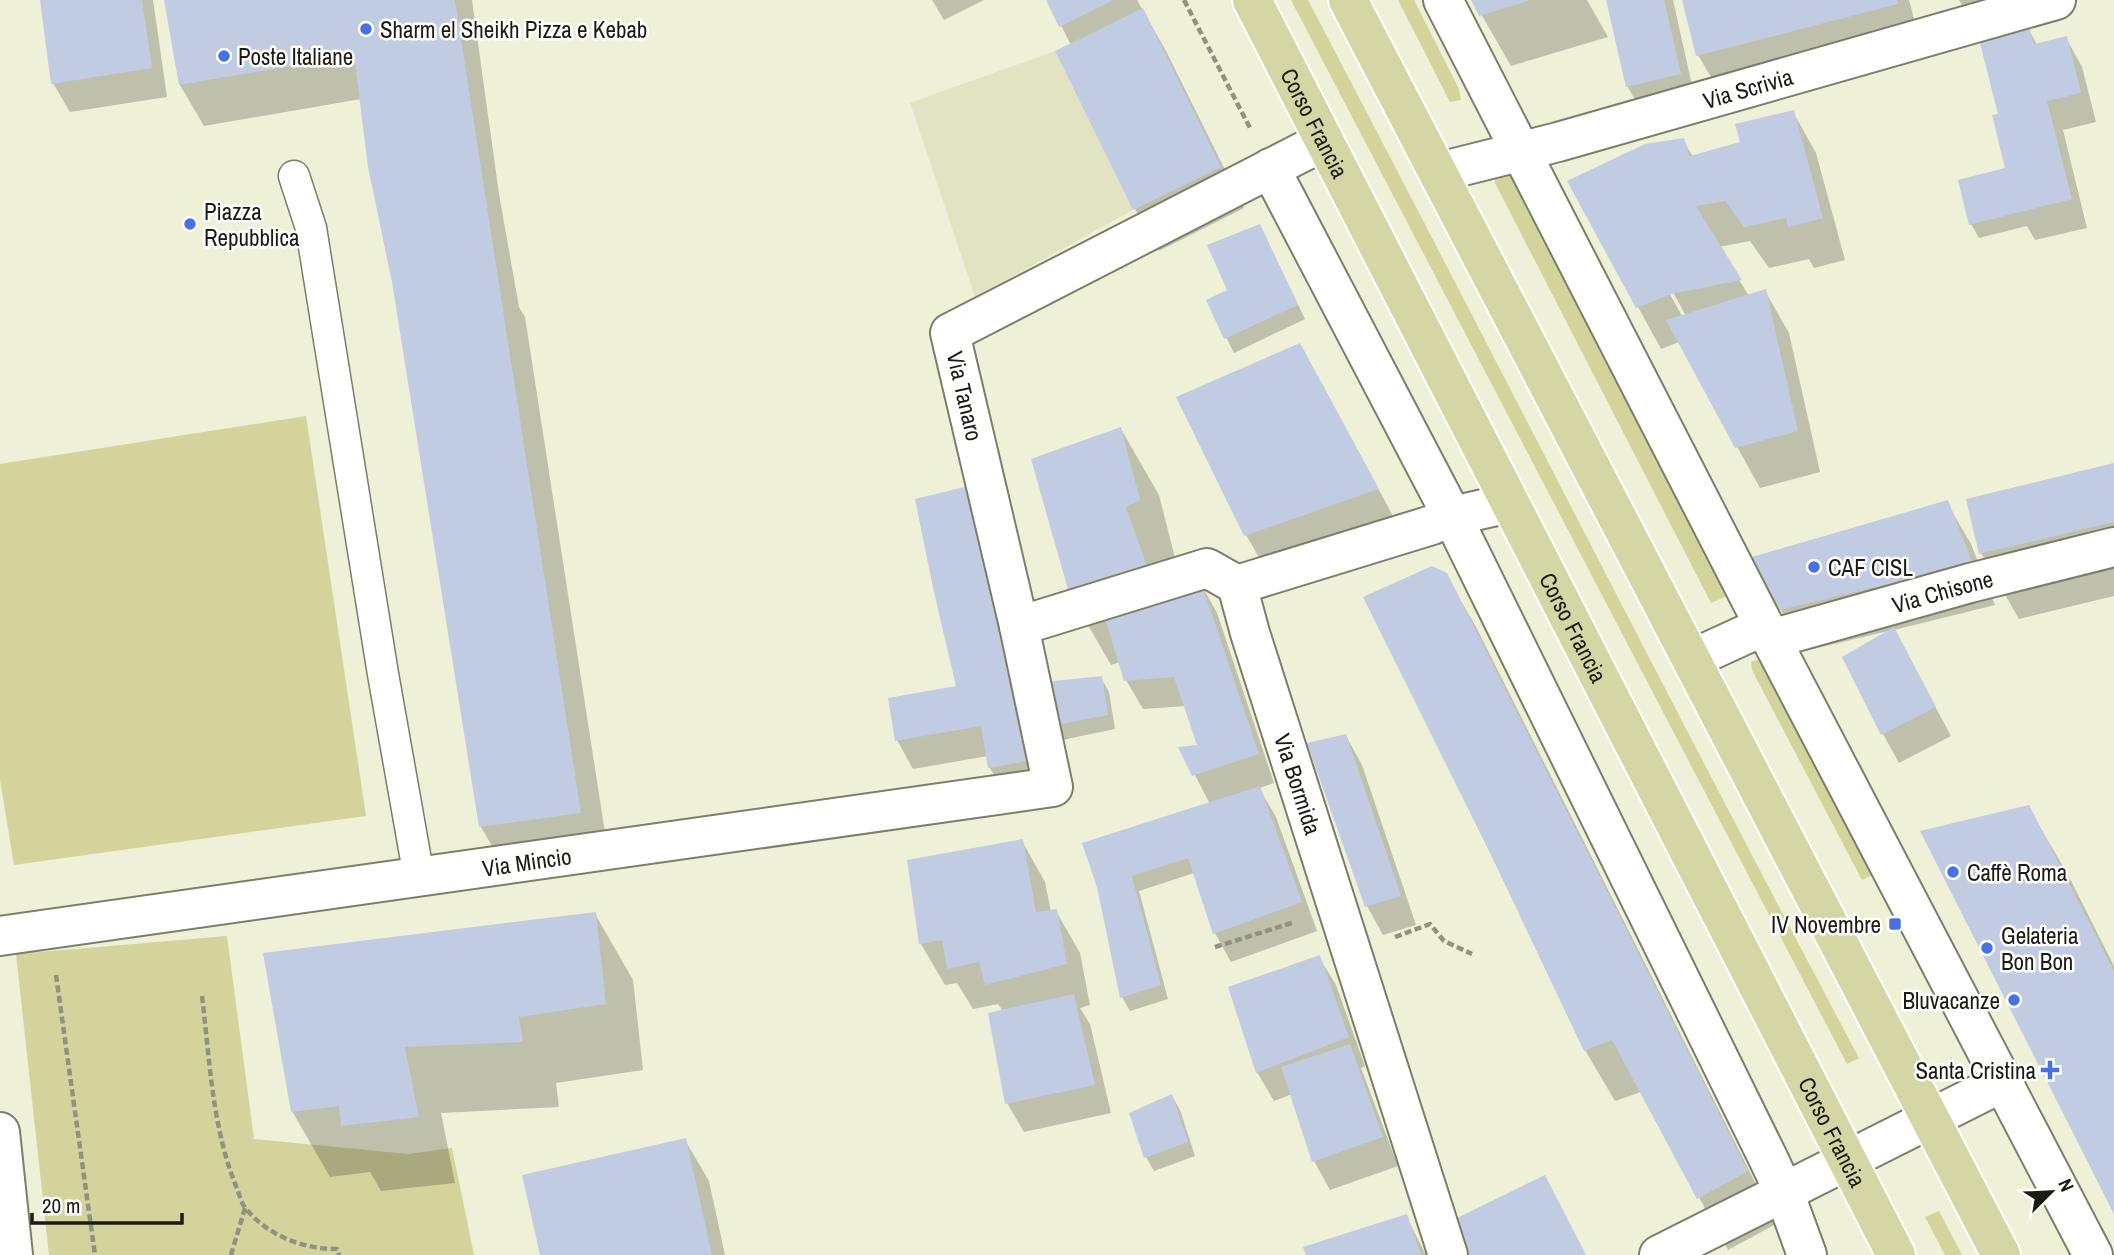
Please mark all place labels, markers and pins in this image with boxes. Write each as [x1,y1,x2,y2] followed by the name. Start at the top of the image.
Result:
[380,14,647,45] place label: Sharm el Sheikh Pizza e Kebab
[358,21,374,37] marker: Sharm el Sheikh Pizza e Kebab
[238,41,353,72] place label: Poste Italiane
[216,48,232,64] marker: Poste Italiane
[204,196,300,253] place label: Piazza Repubblica
[182,216,198,232] marker: Piazza Repubblica
[1828,552,1913,583] place label: CAF CISL
[1806,559,1822,575] marker: CAF CISL
[1967,857,2068,888] place label: Caffè Roma
[1945,864,1961,880] marker: Caffè Roma
[1771,909,1881,940] place label: IV Novembre
[1887,916,1903,932] marker: IV Novembre
[2001,920,2079,977] place label: Gelateria Bon Bon
[1979,940,1995,956] marker: Gelateria Bon Bon
[1903,985,2000,1016] place label: Bluvacanze
[2006,992,2022,1008] marker: Bluvacanze
[1915,1055,2036,1086] place label: Santa Cristina
[2042,1062,2058,1078] marker: Santa Cristina

